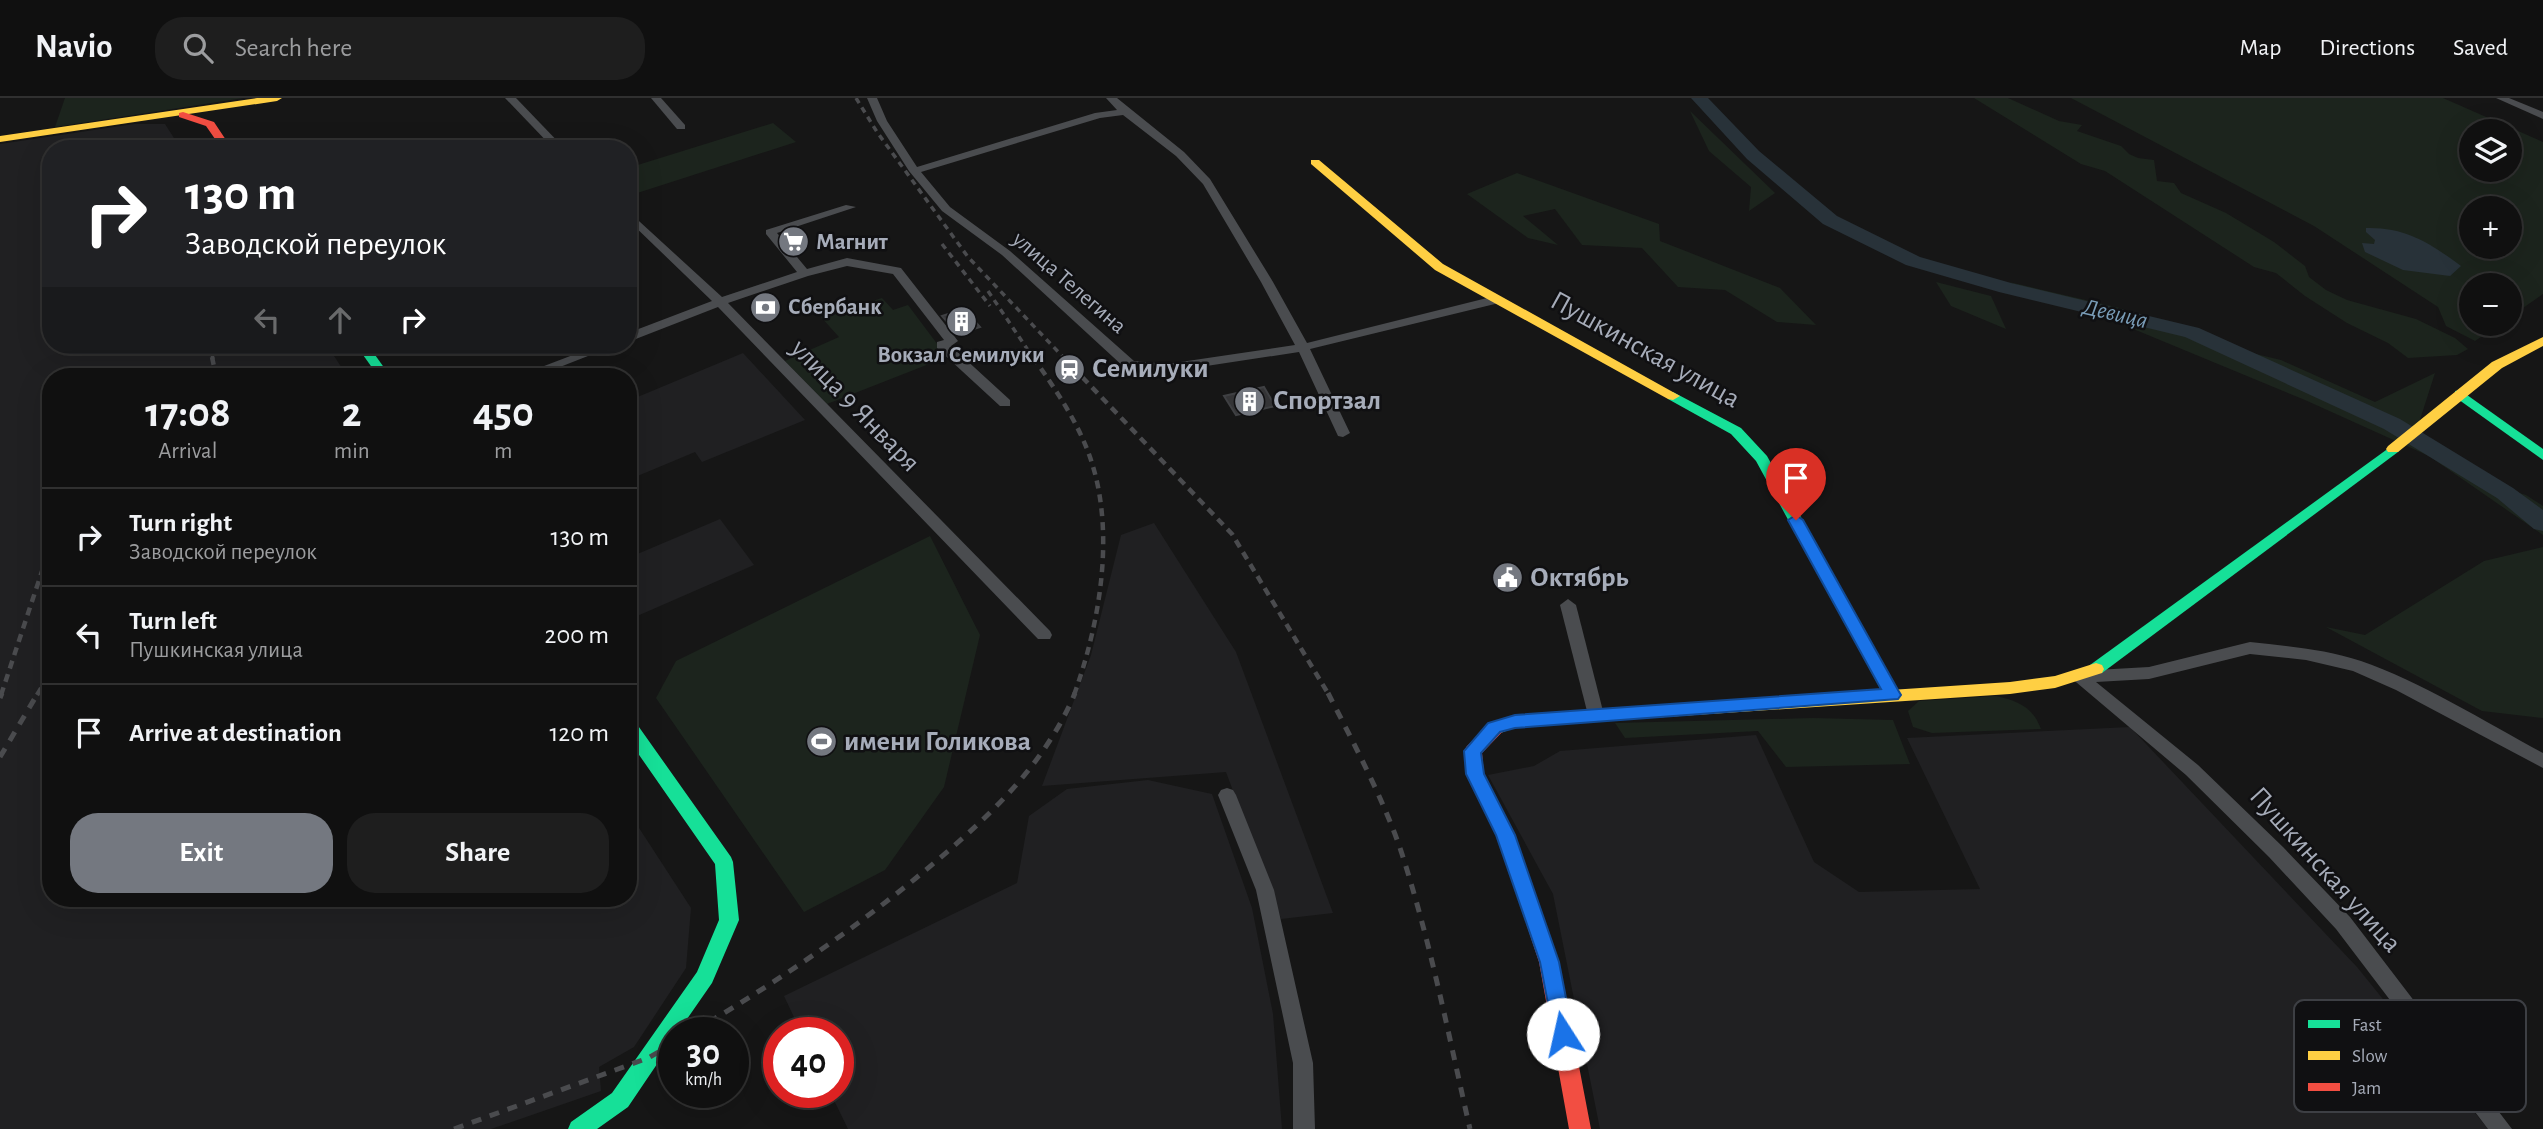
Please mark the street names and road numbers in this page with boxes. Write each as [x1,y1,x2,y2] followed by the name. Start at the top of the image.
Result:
[1007,227,1130,338] street label: улица Телегина
[1546,286,1745,414] street label: Пушкинская улица
[785,334,925,478] street label: улица 9 Января
[2244,782,2406,958] street label: Пушкинская улица

